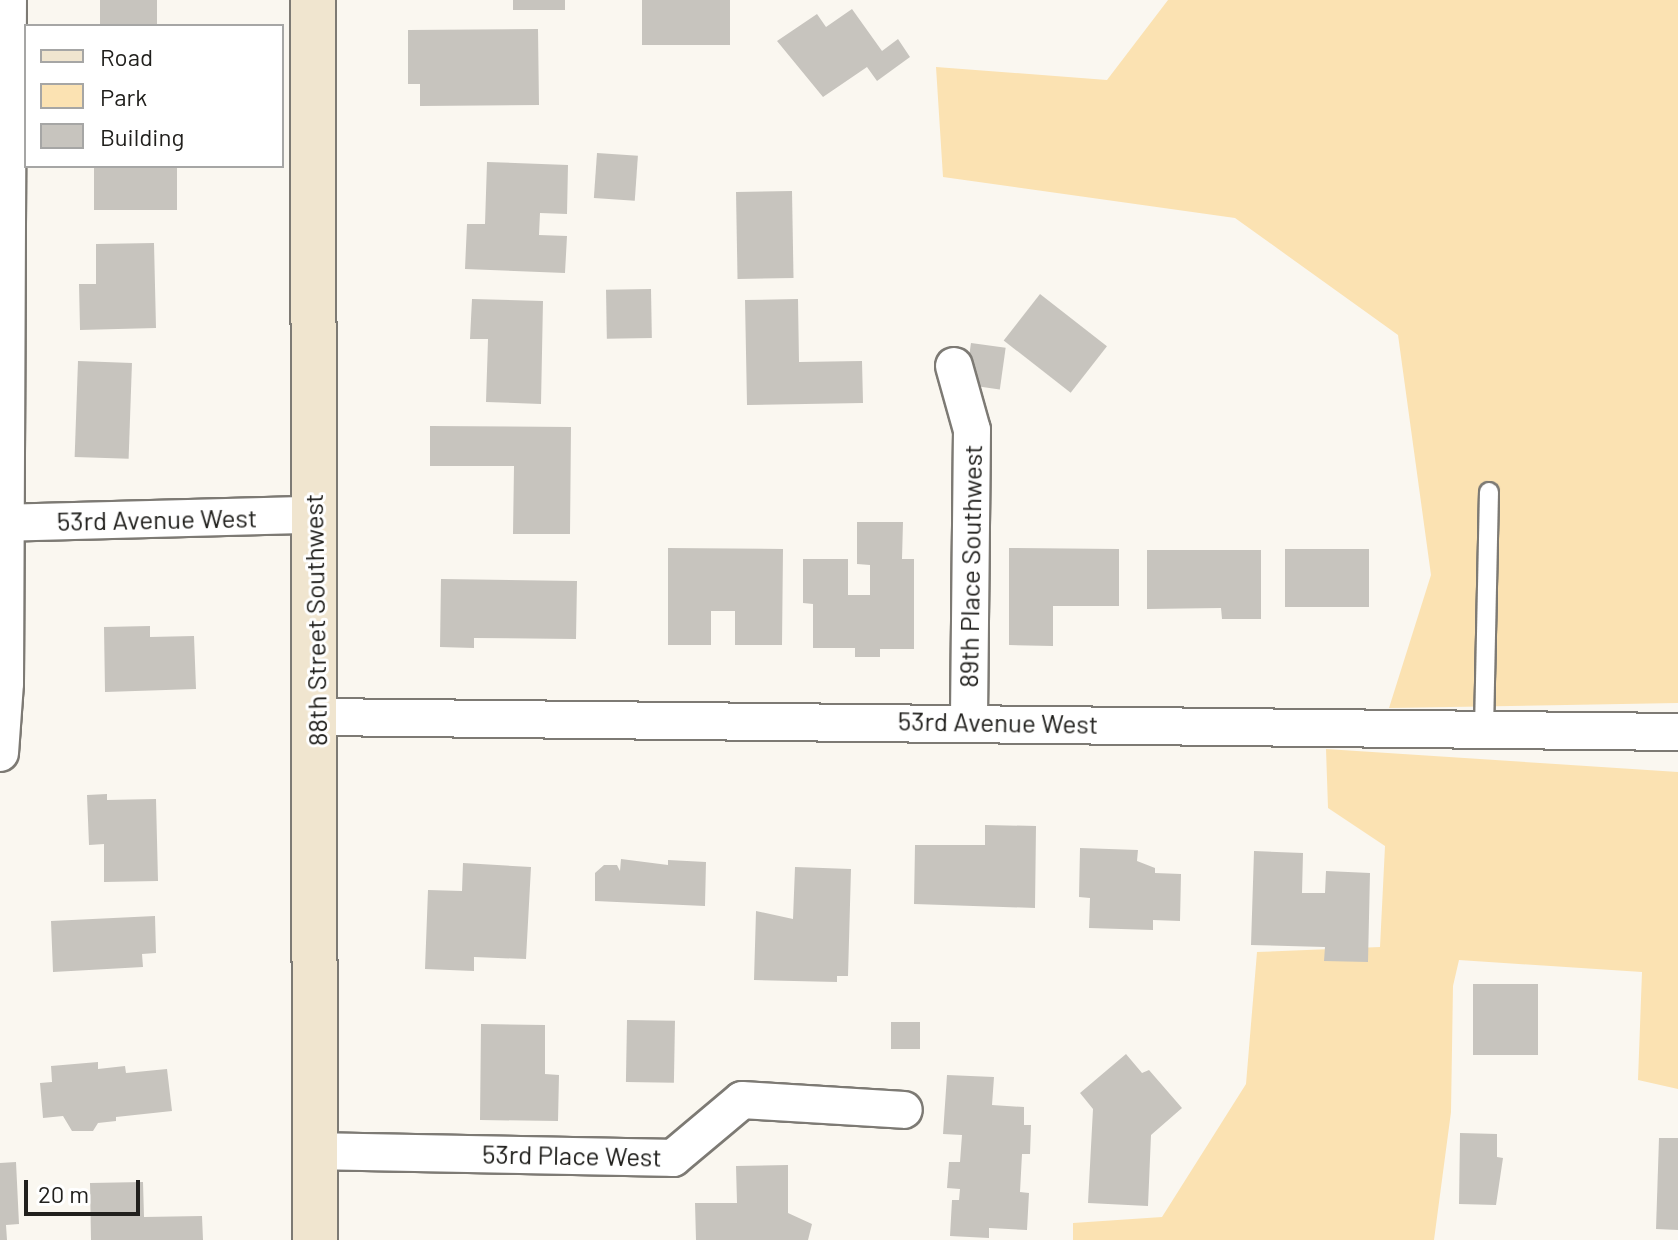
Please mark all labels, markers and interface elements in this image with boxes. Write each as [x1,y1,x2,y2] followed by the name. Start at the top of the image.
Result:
[24,24,284,168] legend
[100,42,153,71] text: Road
[100,82,147,111] text: Park
[100,122,184,151] text: Building
[952,444,988,688] street label: 89th Place Southwest
[297,494,333,746] street label: 88th Street Southwest
[57,502,257,536] street label: 53rd Avenue West
[898,705,1098,739] street label: 53rd Avenue West
[482,1138,662,1172] street label: 53rd Place West
[28,1164,144,1214] scale bar
[38,1179,89,1208] text: 20 m

